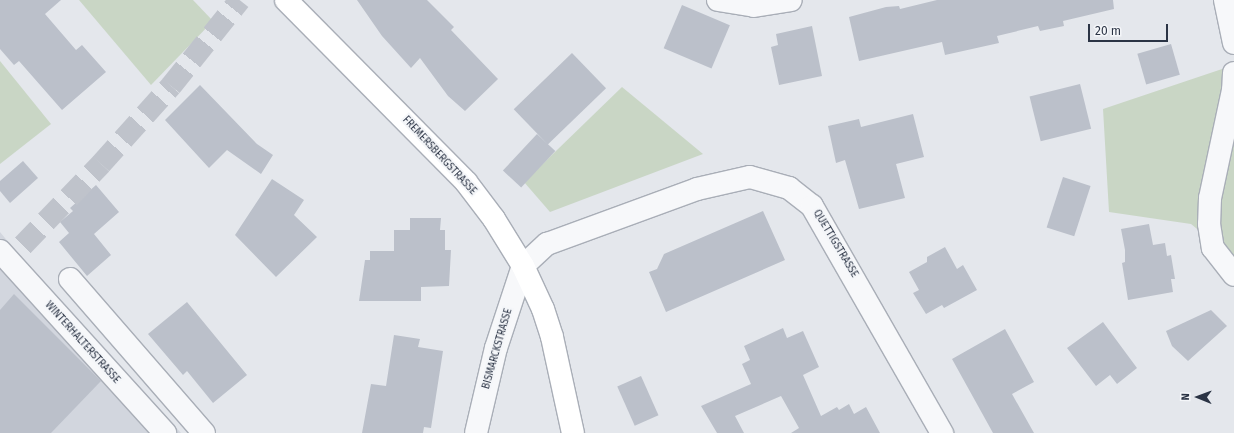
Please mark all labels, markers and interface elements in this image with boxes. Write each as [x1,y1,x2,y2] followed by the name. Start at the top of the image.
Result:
[1090,16,1170,42] scale bar
[1095,24,1121,38] text: 20 m
[400,114,478,198] street label: FREMERSBERGSTRASSE
[810,208,860,280] street label: QUETTIGSTRASSE
[42,300,122,386] street label: WINTERHALTERSTRASSE
[481,307,515,391] street label: BISMARCKSTRASSE
[1178,377,1218,417] north arrow
[1179,393,1192,401] text: N

